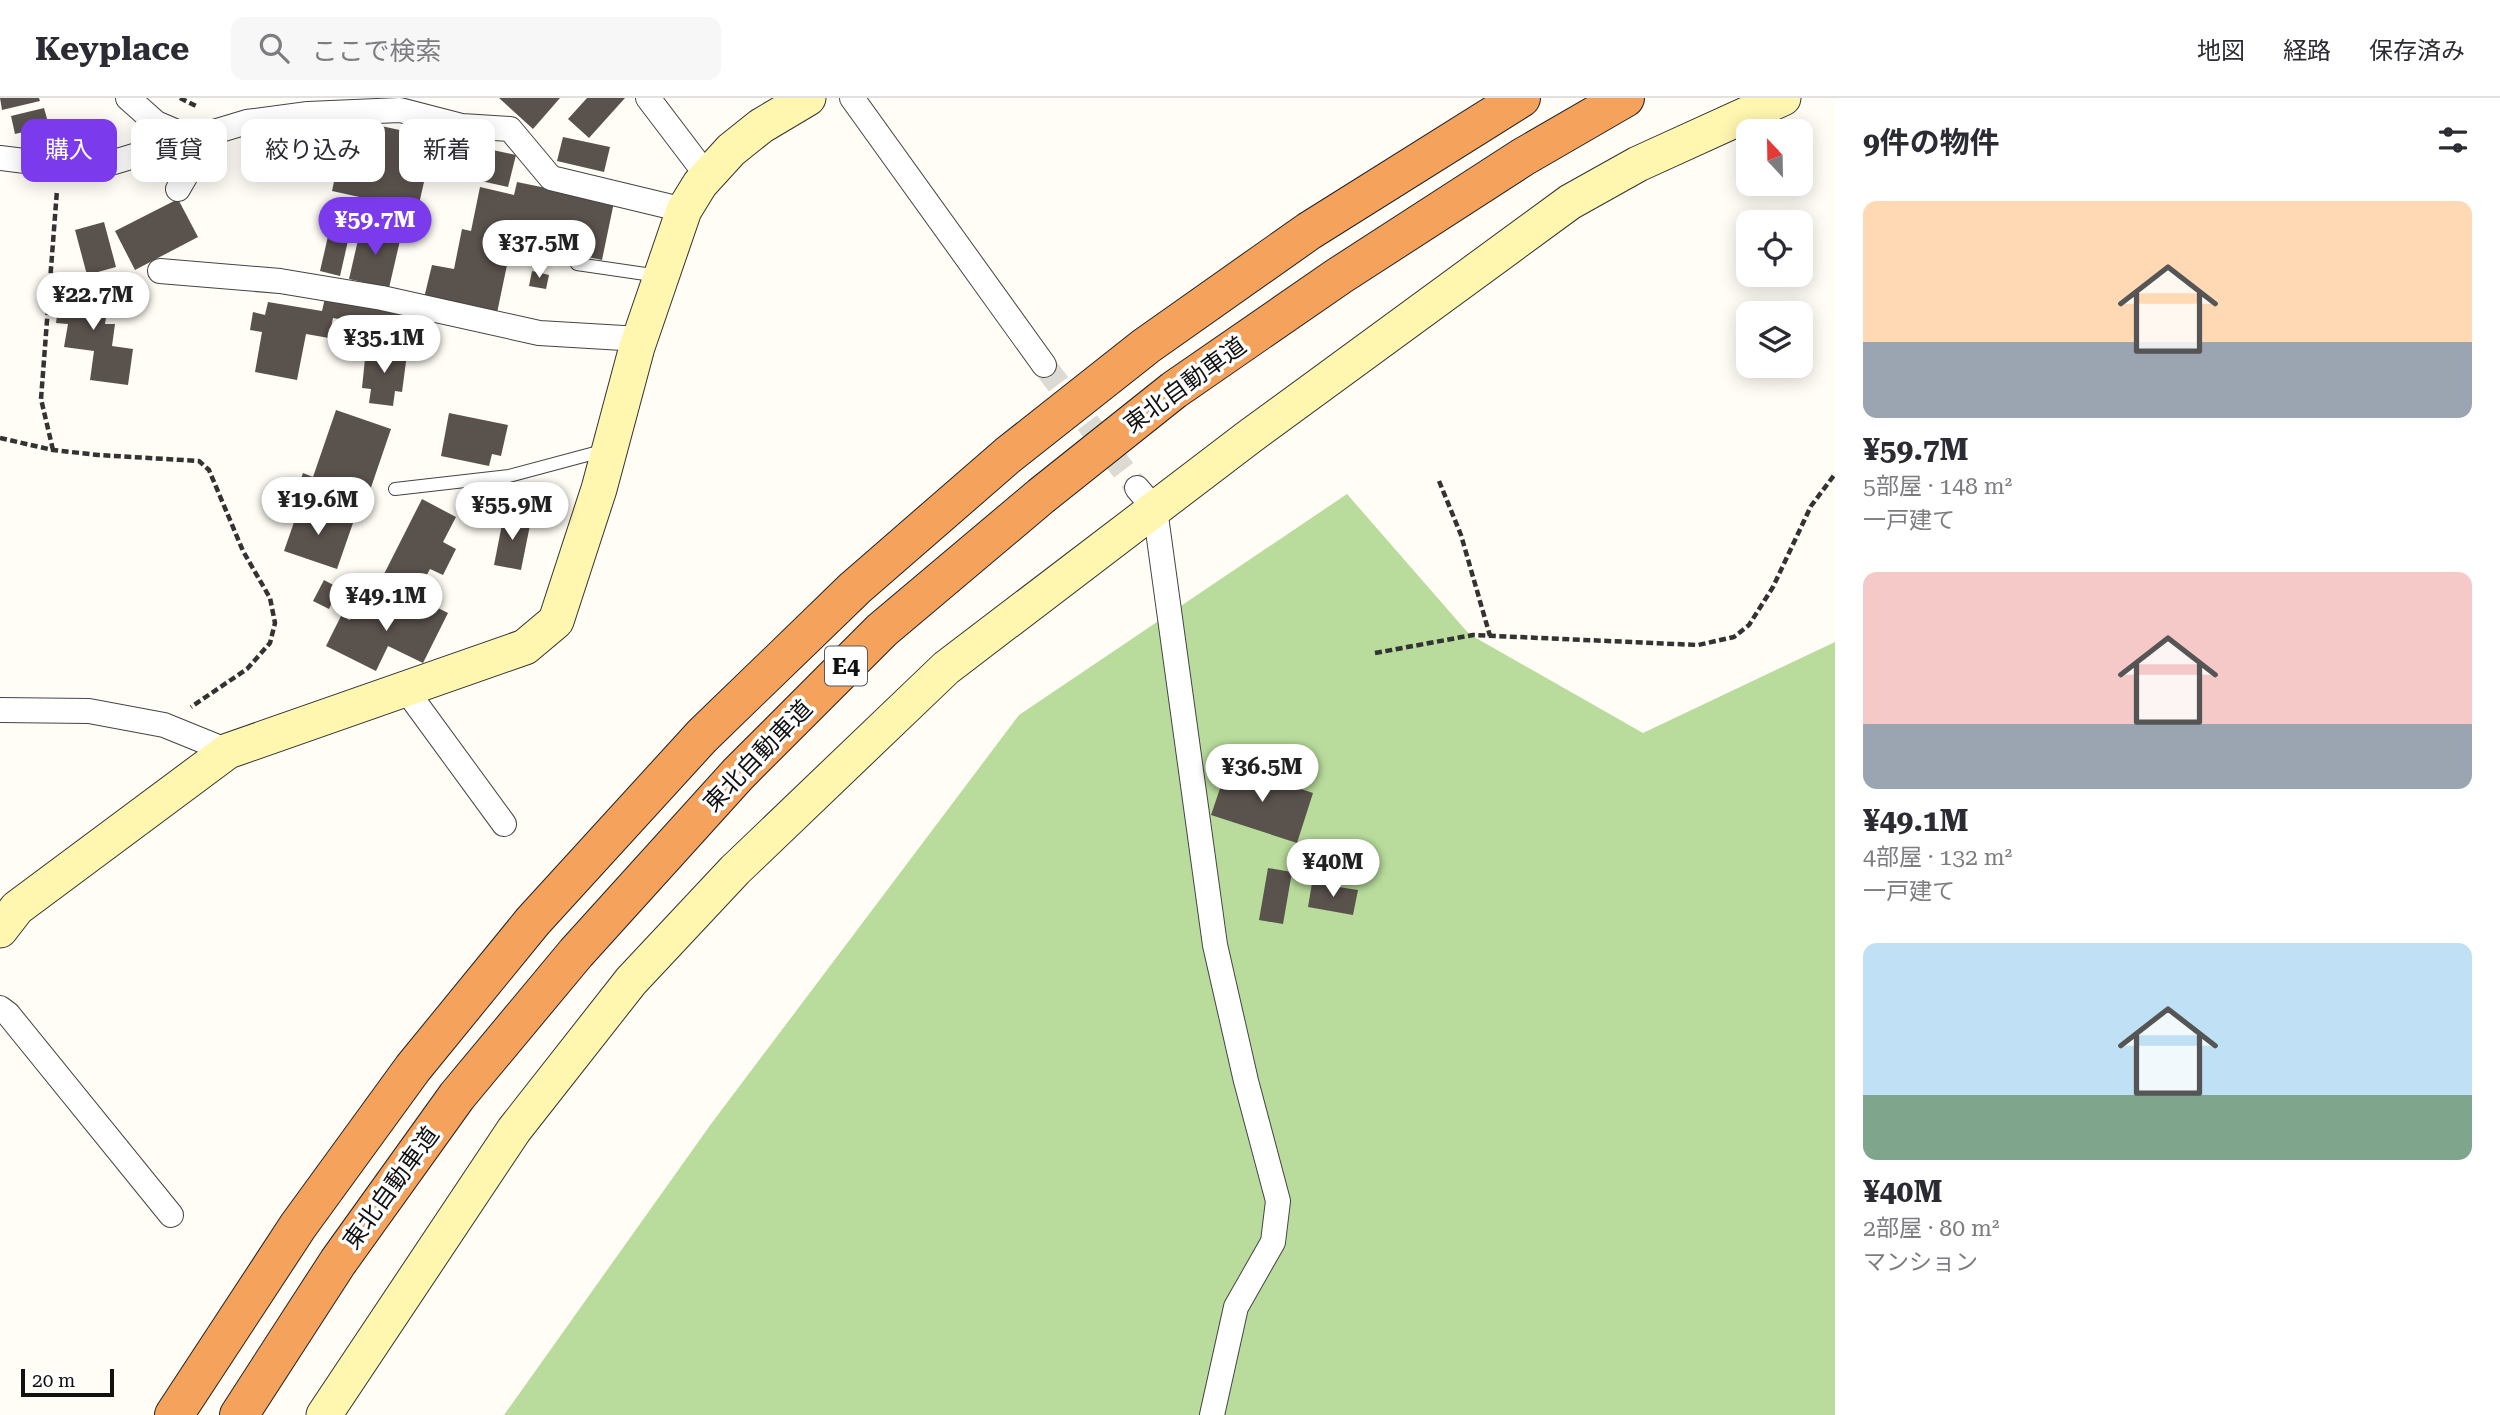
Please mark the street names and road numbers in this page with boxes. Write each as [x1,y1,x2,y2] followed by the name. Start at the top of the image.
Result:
[1119,331,1251,439] street label: 東北自動車道
[825,646,867,686] road number: E4
[698,694,818,818] street label: 東北自動車道
[337,1122,445,1254] street label: 東北自動車道

